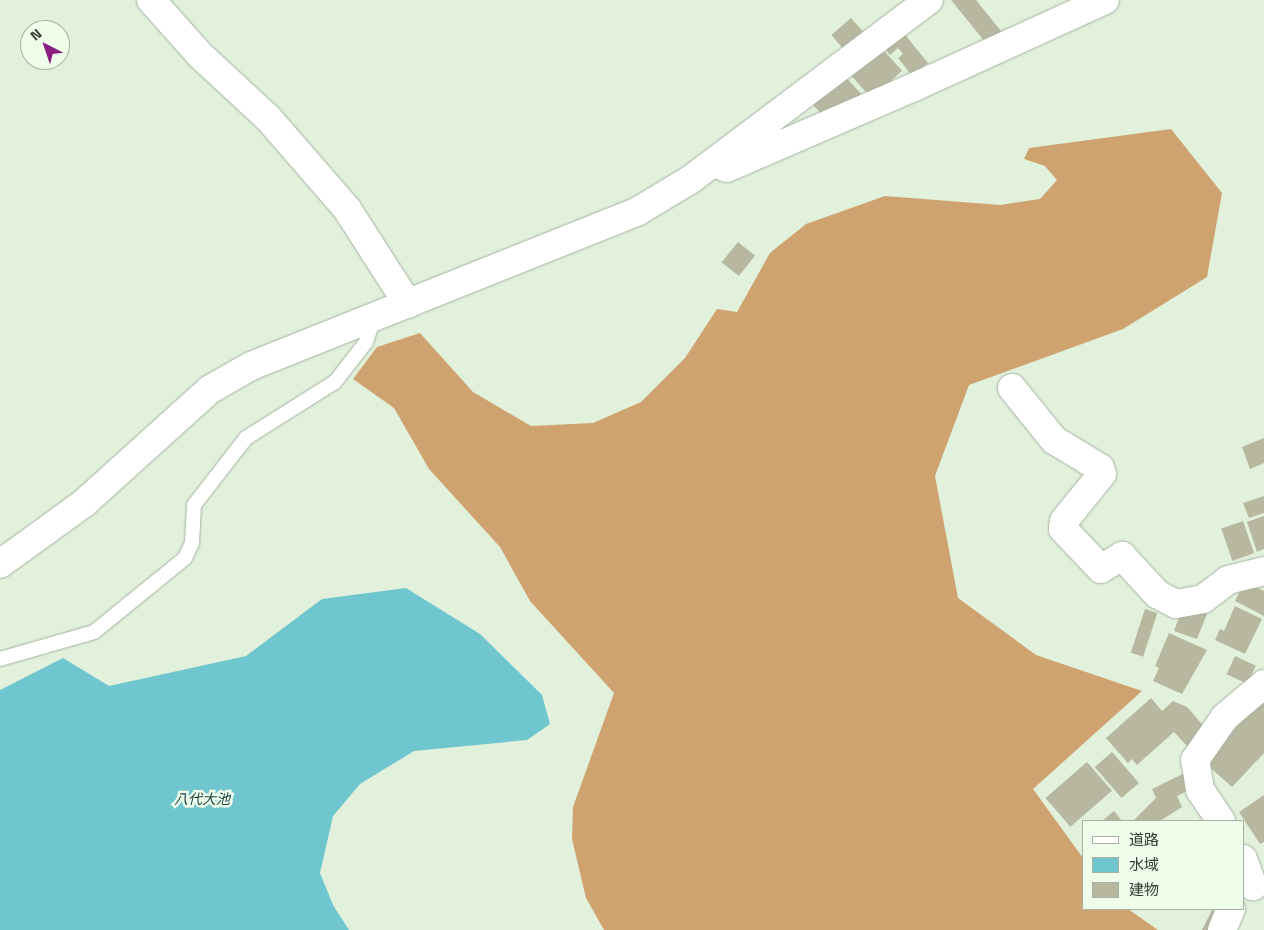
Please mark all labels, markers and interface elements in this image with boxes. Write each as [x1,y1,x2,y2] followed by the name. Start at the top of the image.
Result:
[20,20,70,70] north arrow
[25,23,46,45] text: N
[174,791,230,807] water label: 八代大池
[1082,820,1244,910] legend
[1129,828,1159,851] text: 道路
[1129,853,1159,876] text: 水域
[1129,878,1159,901] text: 建物

